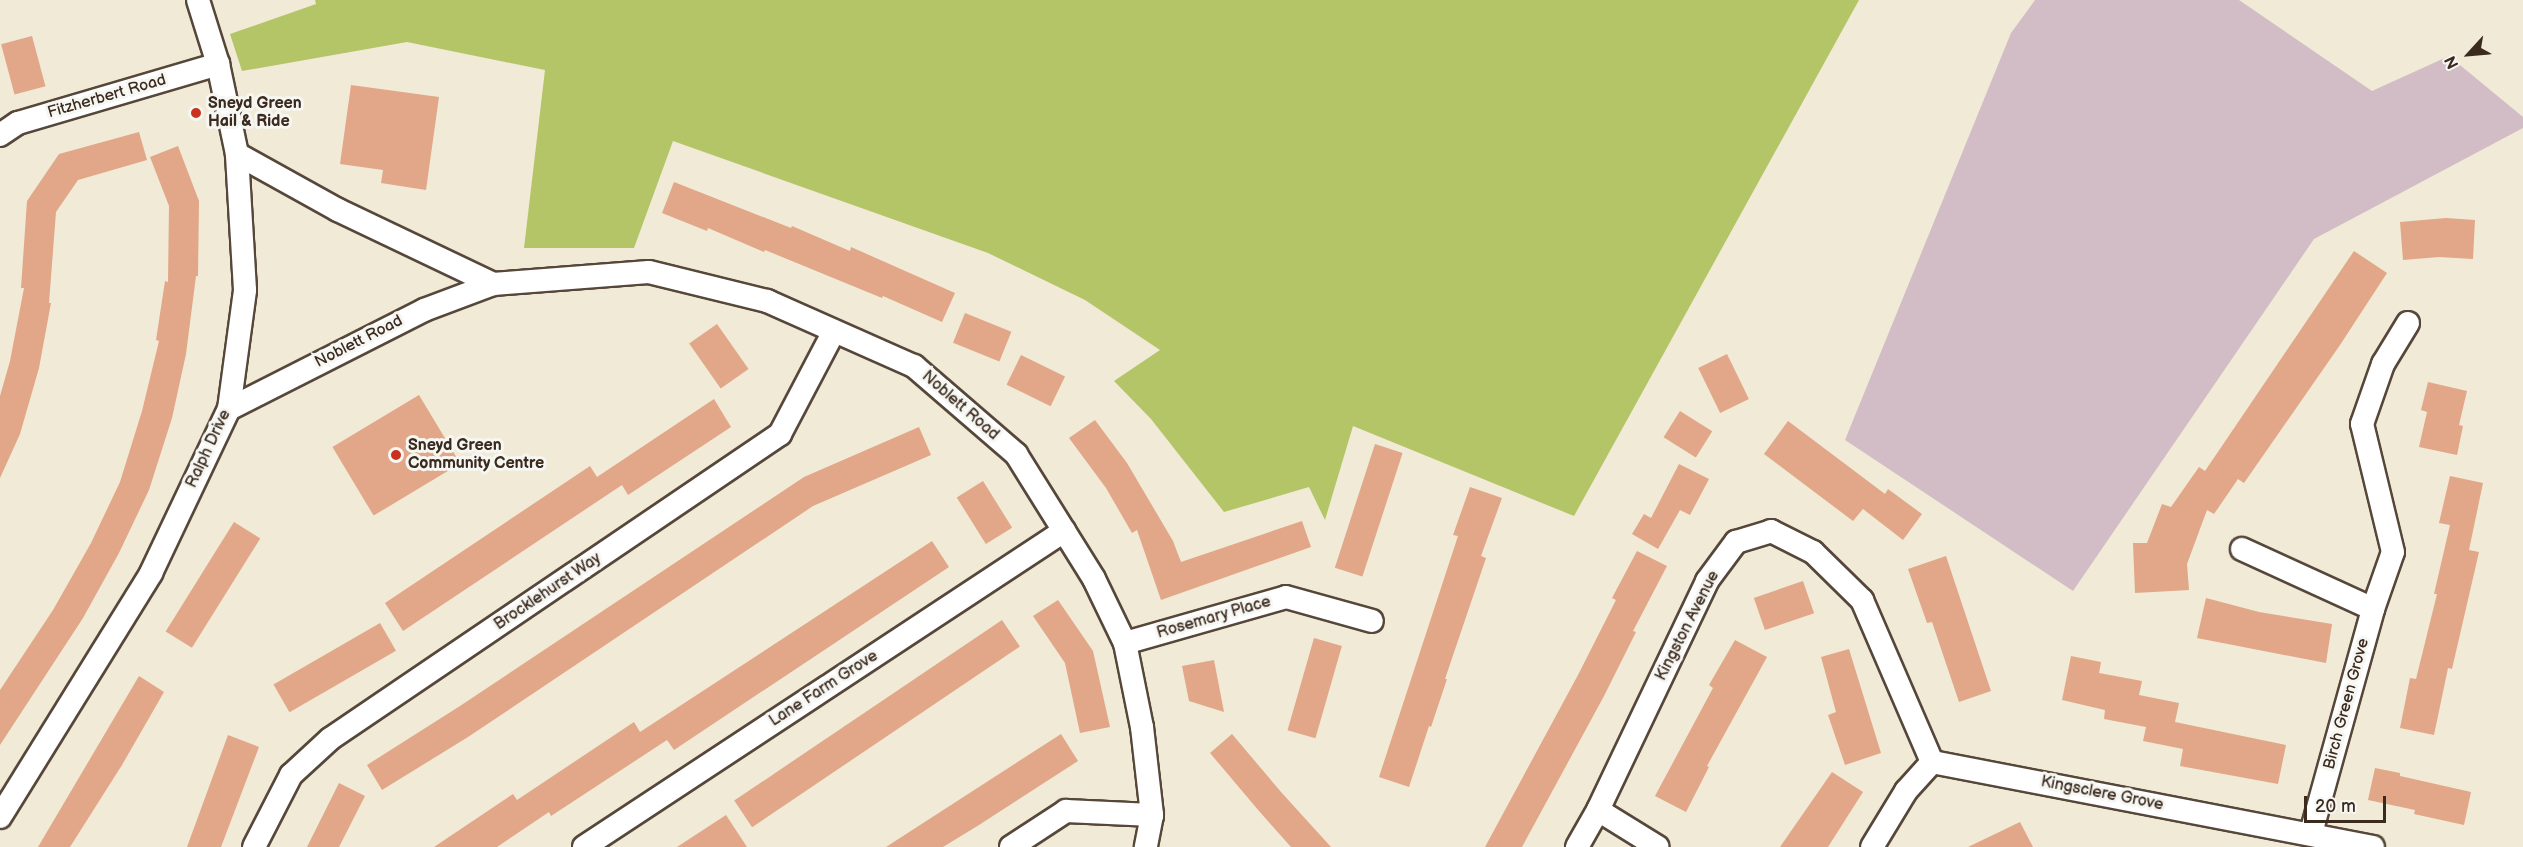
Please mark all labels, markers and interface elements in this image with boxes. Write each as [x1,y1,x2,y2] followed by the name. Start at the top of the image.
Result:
[2439,24,2499,84] north arrow
[2441,53,2464,72] text: N
[46,71,168,123] street label: Fitzherbert Road
[208,94,302,132] place label: Sneyd Green Hail & Ride
[189,106,203,120] marker: Sneyd Green Hail & Ride
[312,312,406,372] street label: Noblett Road
[918,367,1002,445] street label: Noblett Road
[183,407,235,491] street label: Ralph Drive
[408,436,545,474] place label: Sneyd Green Community Centre
[389,448,403,462] marker: Sneyd Green Community Centre
[491,549,605,635] street label: Brocklehurst Way
[1652,568,1724,684] street label: Kingston Avenue
[1154,592,1274,644] street label: Rosemary Place
[2320,636,2374,772] street label: Birch Green Grove
[766,647,882,731] street label: Lane Farm Grove
[2039,773,2165,815] street label: Kingsclere Grove
[2307,784,2390,822] scale bar
[2315,796,2356,817] text: 20 m

